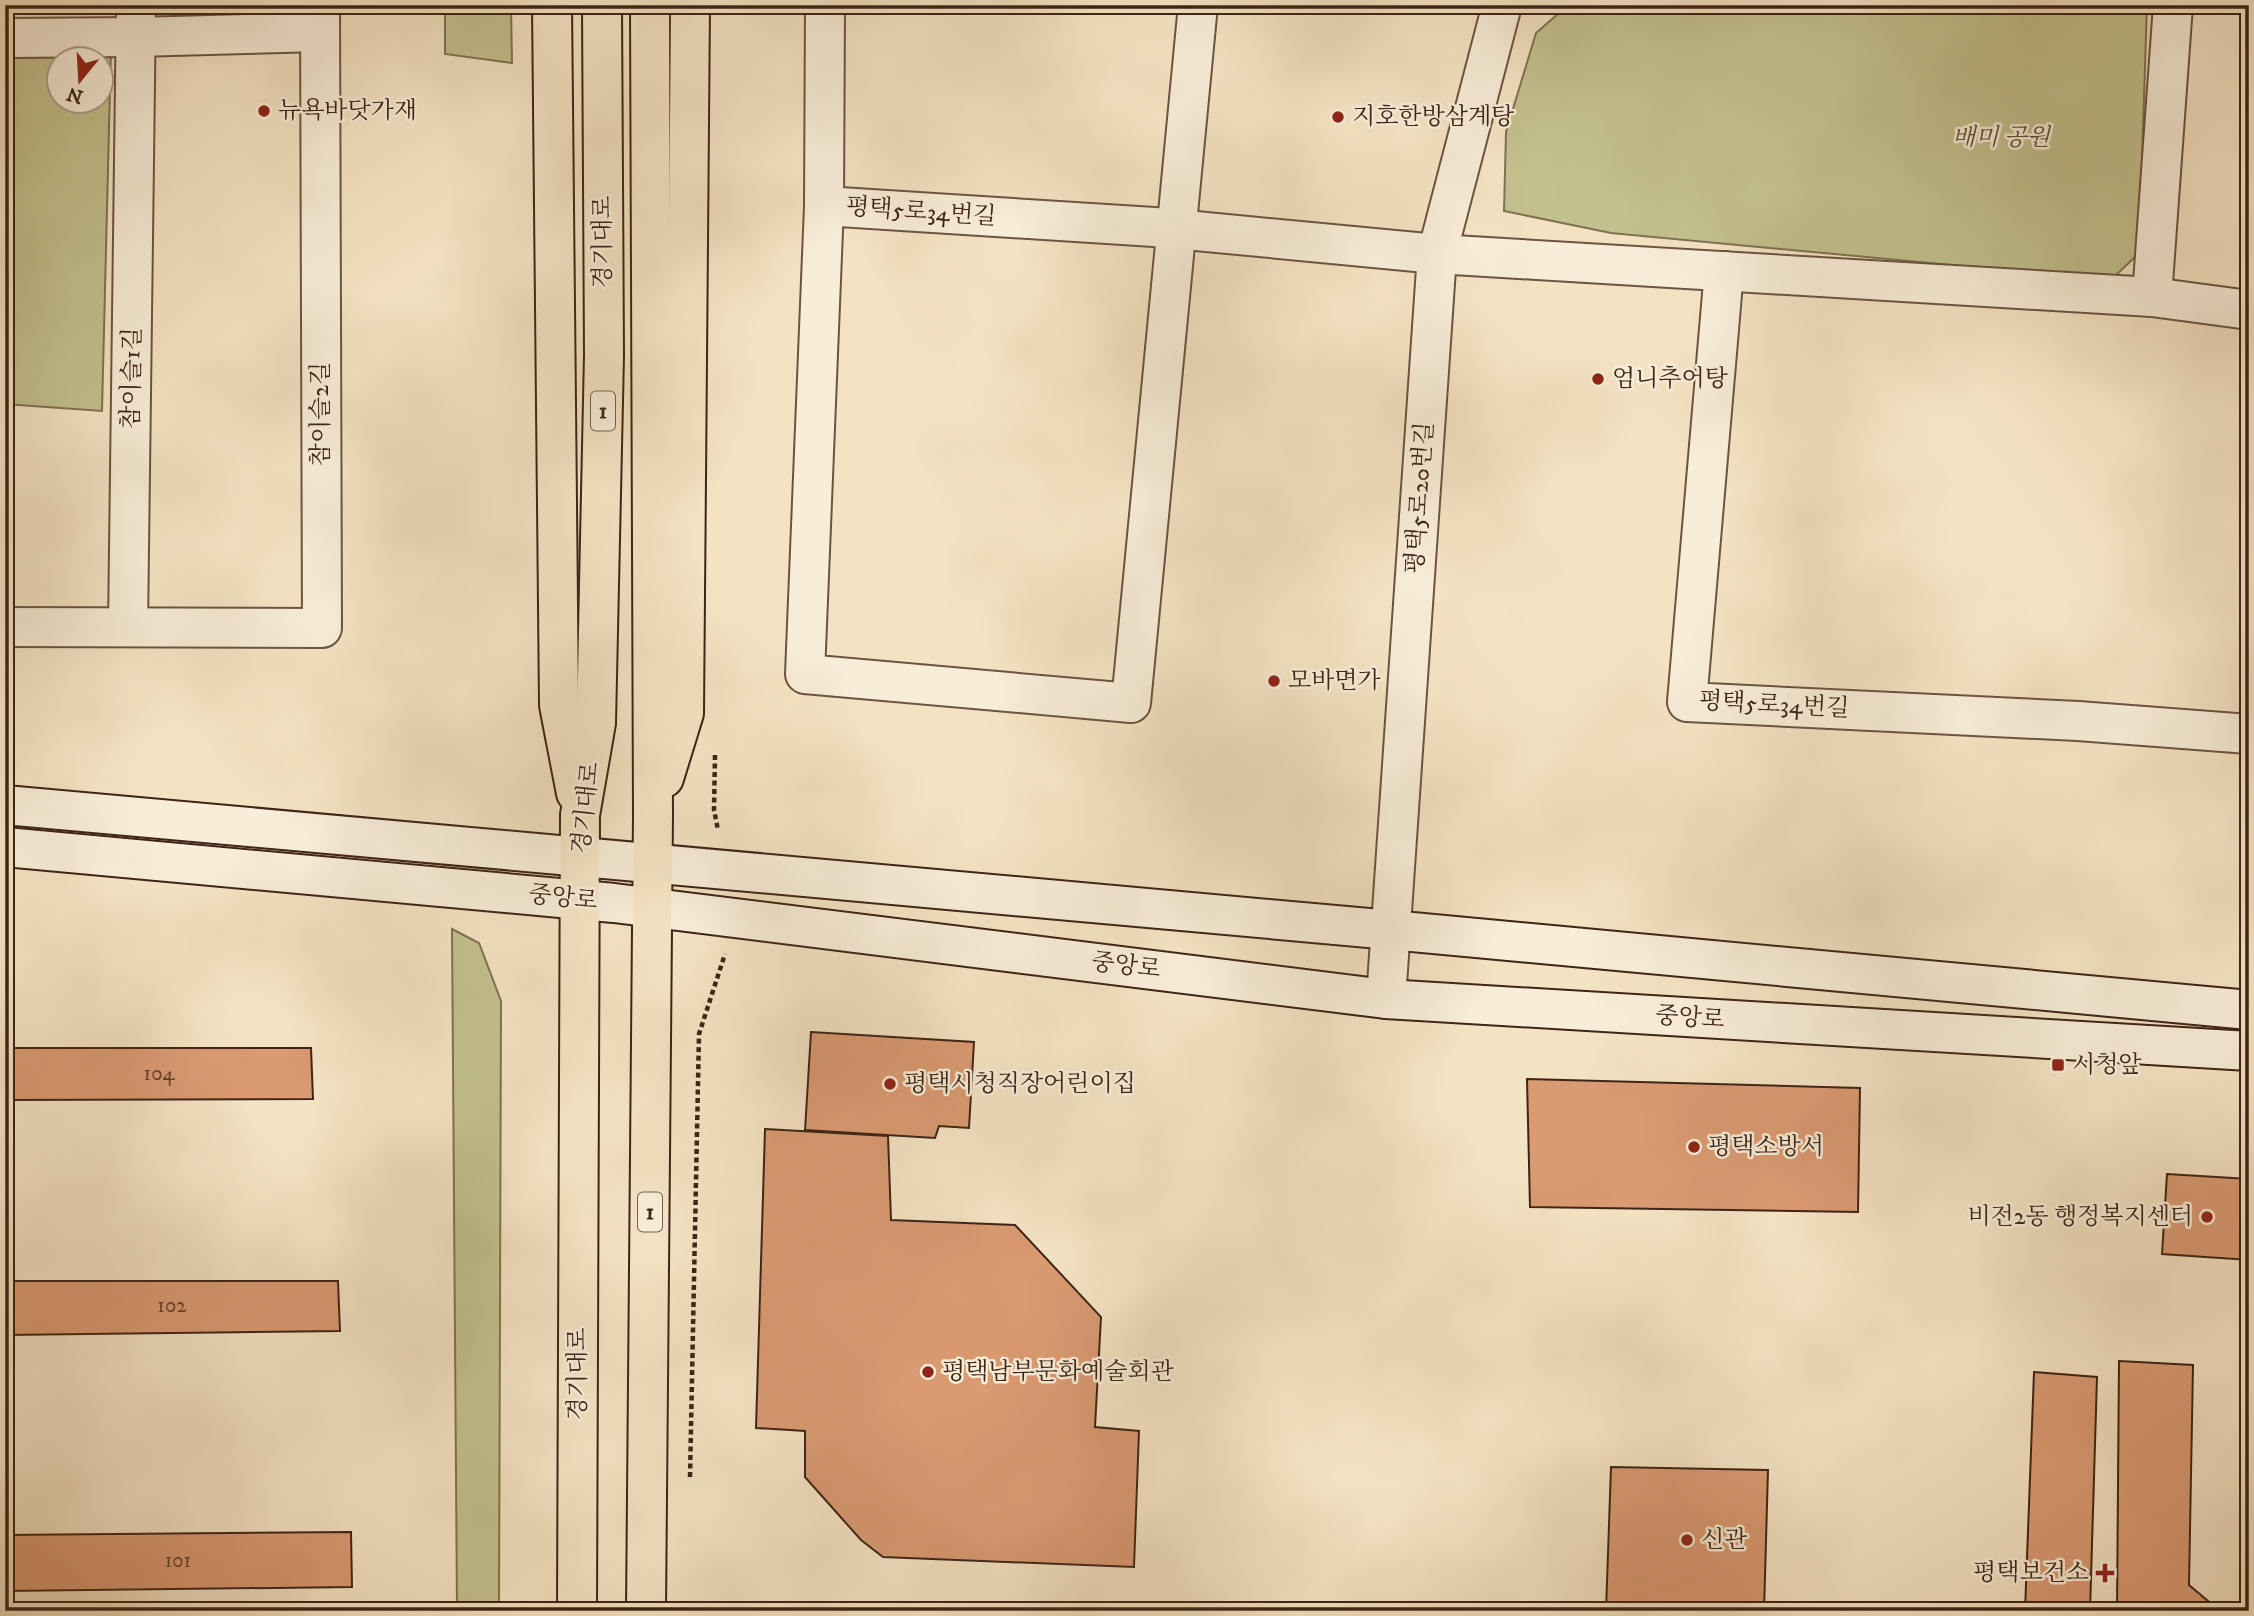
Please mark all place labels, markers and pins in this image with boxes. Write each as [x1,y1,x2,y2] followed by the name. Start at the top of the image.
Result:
[278,96,417,126] place label: 뉴욕바닷가재
[1352,102,1515,132] place label: 지호한방삼계탕
[256,103,272,119] marker: 뉴욕바닷가재
[1330,109,1346,125] marker: 지호한방삼계탕
[1612,364,1729,394] place label: 엄니추어탕
[1590,371,1606,387] marker: 엄니추어탕
[1288,666,1381,696] place label: 모바면가
[1266,673,1282,689] marker: 모바면가
[2072,1050,2142,1080] place label: 시청앞
[2050,1057,2066,1073] marker: 시청앞
[904,1069,1136,1099] place label: 평택시청직장어린이집
[882,1076,898,1092] marker: 평택시청직장어린이집
[1708,1132,1824,1162] place label: 평택소방서
[1686,1139,1702,1155] marker: 평택소방서
[1967,1202,2193,1232] place label: 비전2동 행정복지센터
[2199,1209,2215,1225] marker: 비전2동 행정복지센터
[942,1357,1174,1387] place label: 평택남부문화예술회관
[920,1364,936,1380] marker: 평택남부문화예술회관
[1701,1525,1747,1555] place label: 신관
[1679,1532,1695,1548] marker: 신관
[1973,1558,2089,1588] place label: 평택보건소
[2095,1563,2115,1583] marker: 평택보건소

